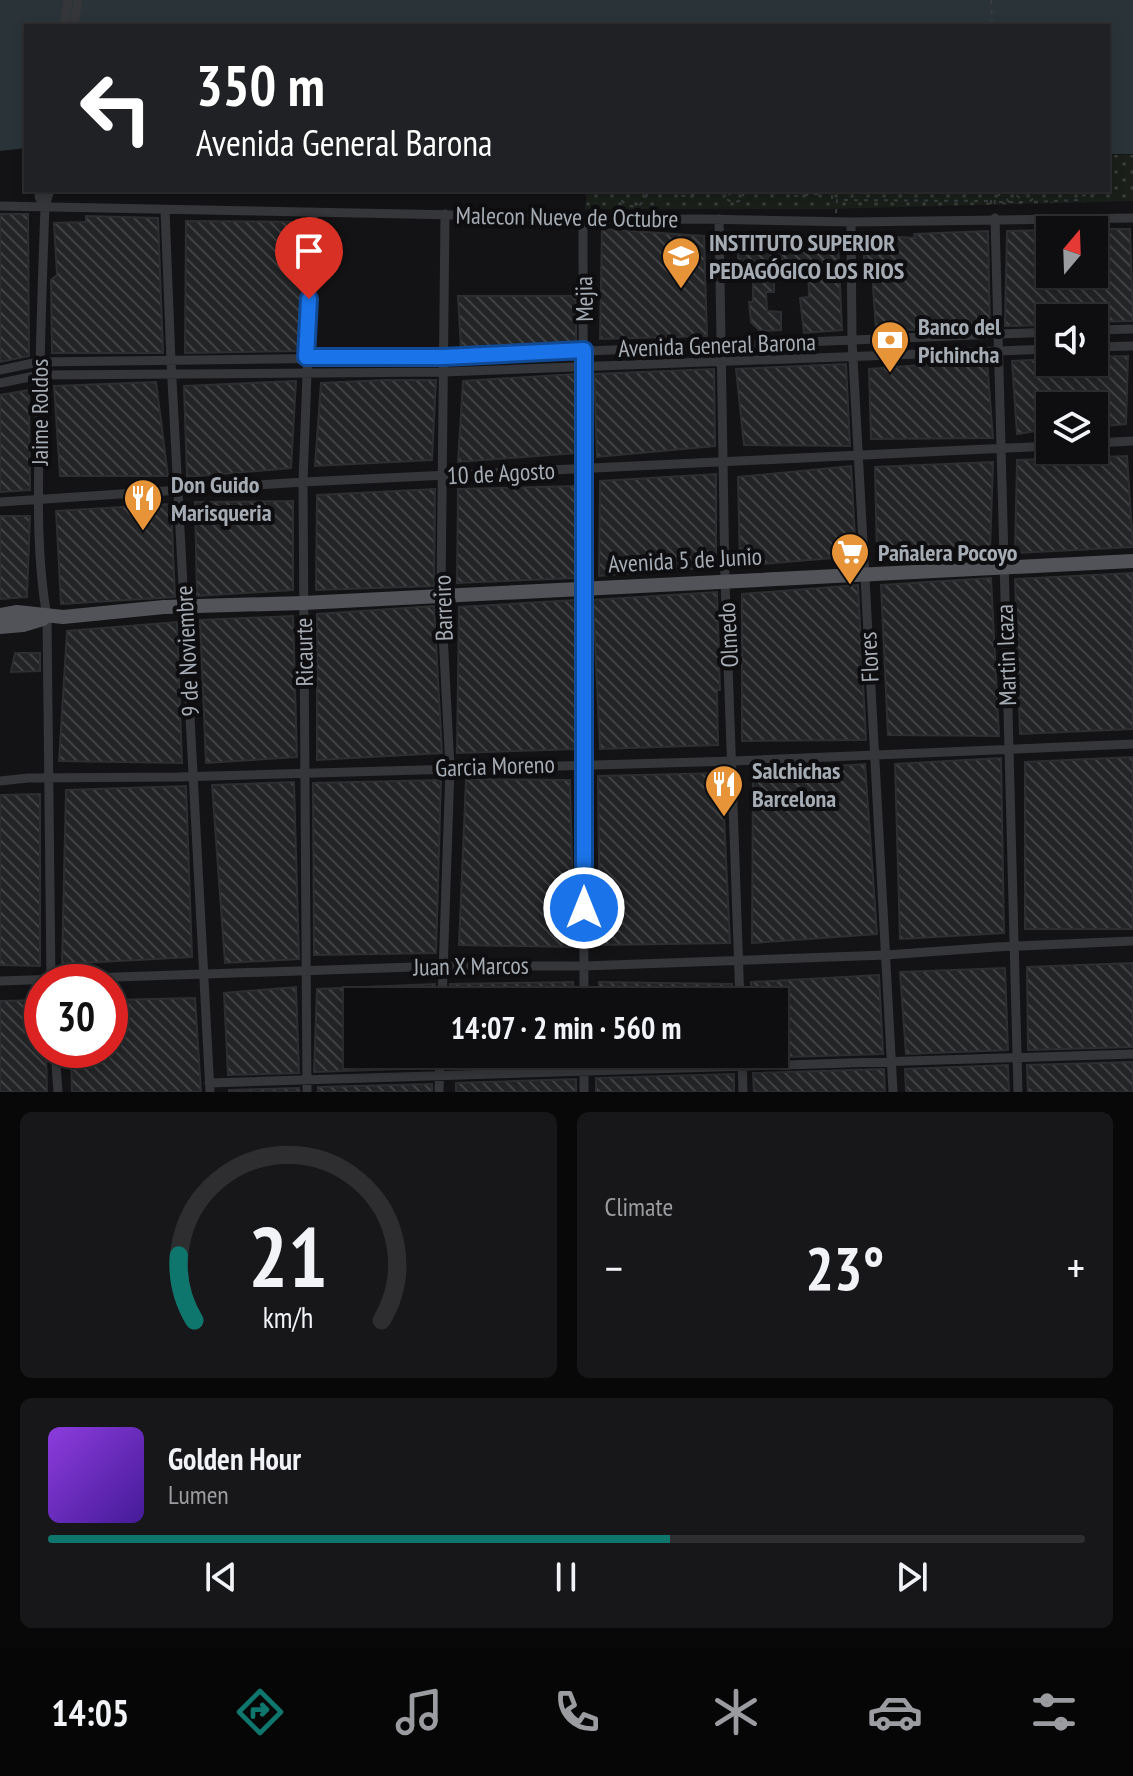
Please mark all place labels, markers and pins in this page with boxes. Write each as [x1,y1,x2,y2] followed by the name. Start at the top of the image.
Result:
[275,217,343,299] pin
[709,227,904,286] place label: INSTITUTO SUPERIOR PEDAGÓGICO LOS RIOS
[660,235,702,290] school or university icon: INSTITUTO SUPERIOR PEDAGÓGICO LOS RIOS
[918,311,1001,370] place label: Banco del Pichincha
[869,319,911,374] bank icon: Banco del Pichincha
[171,469,272,528] place label: Don Guido Marisqueria
[122,477,164,532] restaurant icon: Don Guido Marisqueria
[829,531,871,586] supermarket icon: Pañalera Pocoyo
[878,537,1018,568] place label: Pañalera Pocoyo
[752,755,840,814] place label: Salchichas Barcelona
[703,763,745,818] restaurant icon: Salchichas Barcelona

